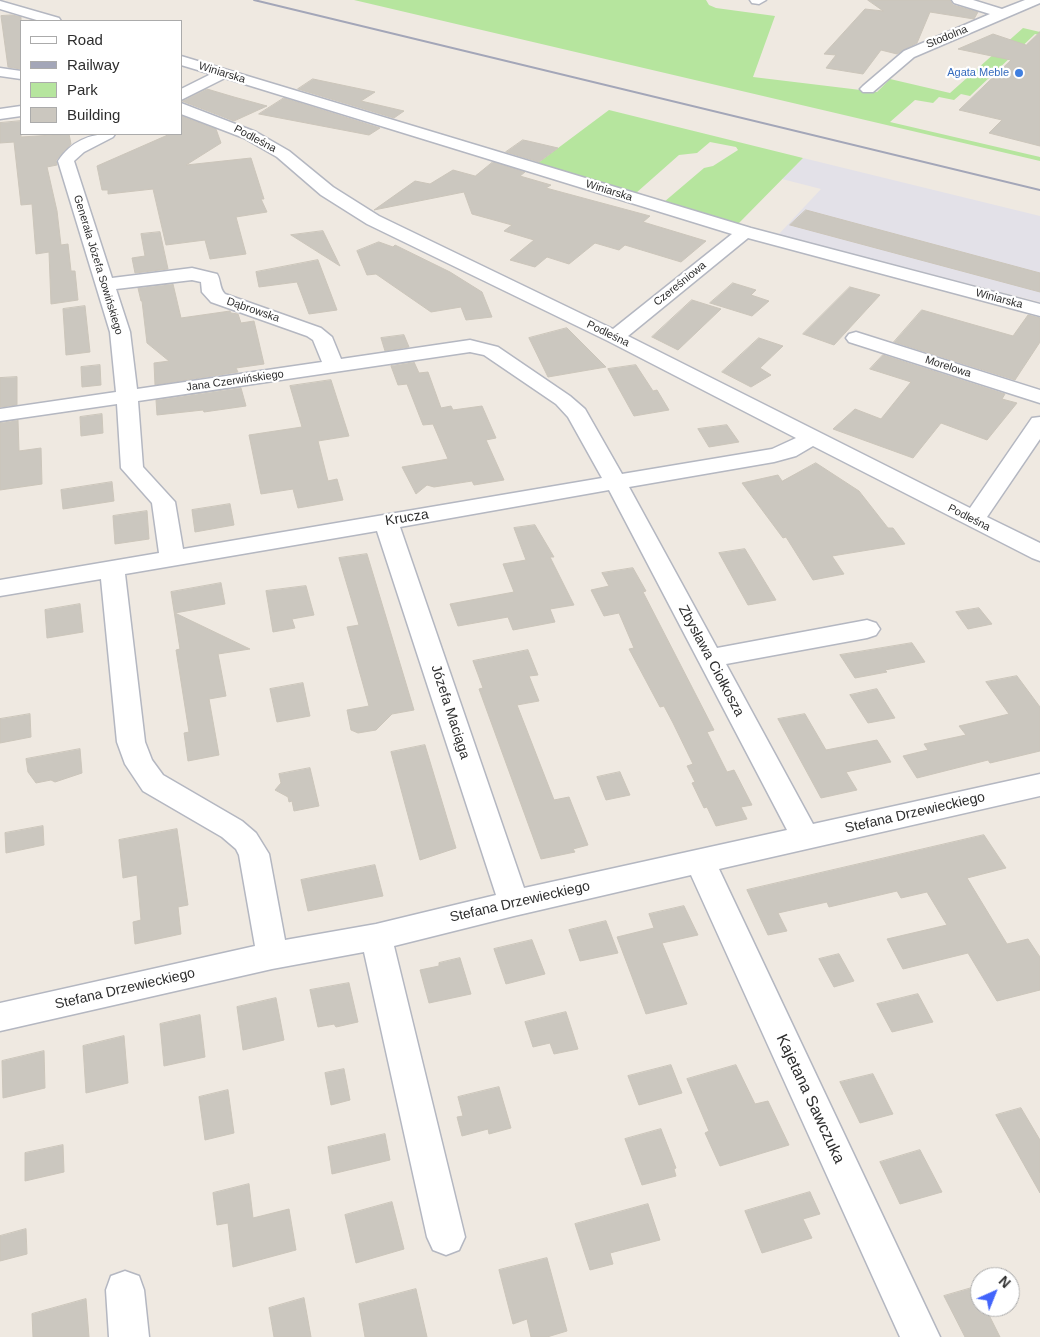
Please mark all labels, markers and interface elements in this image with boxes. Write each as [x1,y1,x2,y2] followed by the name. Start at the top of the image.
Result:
[20,20,182,135] legend
[924,23,970,51] street label: Stodolna
[67,31,103,48] text: Road
[67,56,120,73] text: Railway
[197,60,247,86] street label: Winiarska
[947,66,1009,80] place label: Agata Meble
[1013,67,1025,79] marker: Agata Meble
[67,81,98,98] text: Park
[67,106,120,123] text: Building
[232,122,278,156] street label: Podleśna
[584,178,634,204] street label: Winiarska
[70,193,126,337] street label: Generała Józefa Sowińskiego
[651,259,709,309] street label: Czereśniowa
[974,286,1024,312] street label: Winiarska
[225,295,281,325] street label: Dąbrowska
[584,318,632,350] street label: Podleśna
[923,353,973,381] street label: Morelowa
[185,368,285,394] street label: Jana Czerwińskiego
[946,502,992,534] street label: Podleśna
[384,506,430,530] street label: Krucza
[675,602,747,720] street label: Zbysława Ciołkosza
[427,663,473,761] street label: Józefa Maciąga
[843,789,987,837] street label: Stefana Drzewieckiego
[448,878,592,926] street label: Stefana Drzewieckiego
[53,965,197,1013] street label: Stefana Drzewieckiego
[772,1031,848,1167] street label: Kajetana Sawczuka
[970,1267,1020,1317] north arrow
[996,1273,1014,1291] text: N

